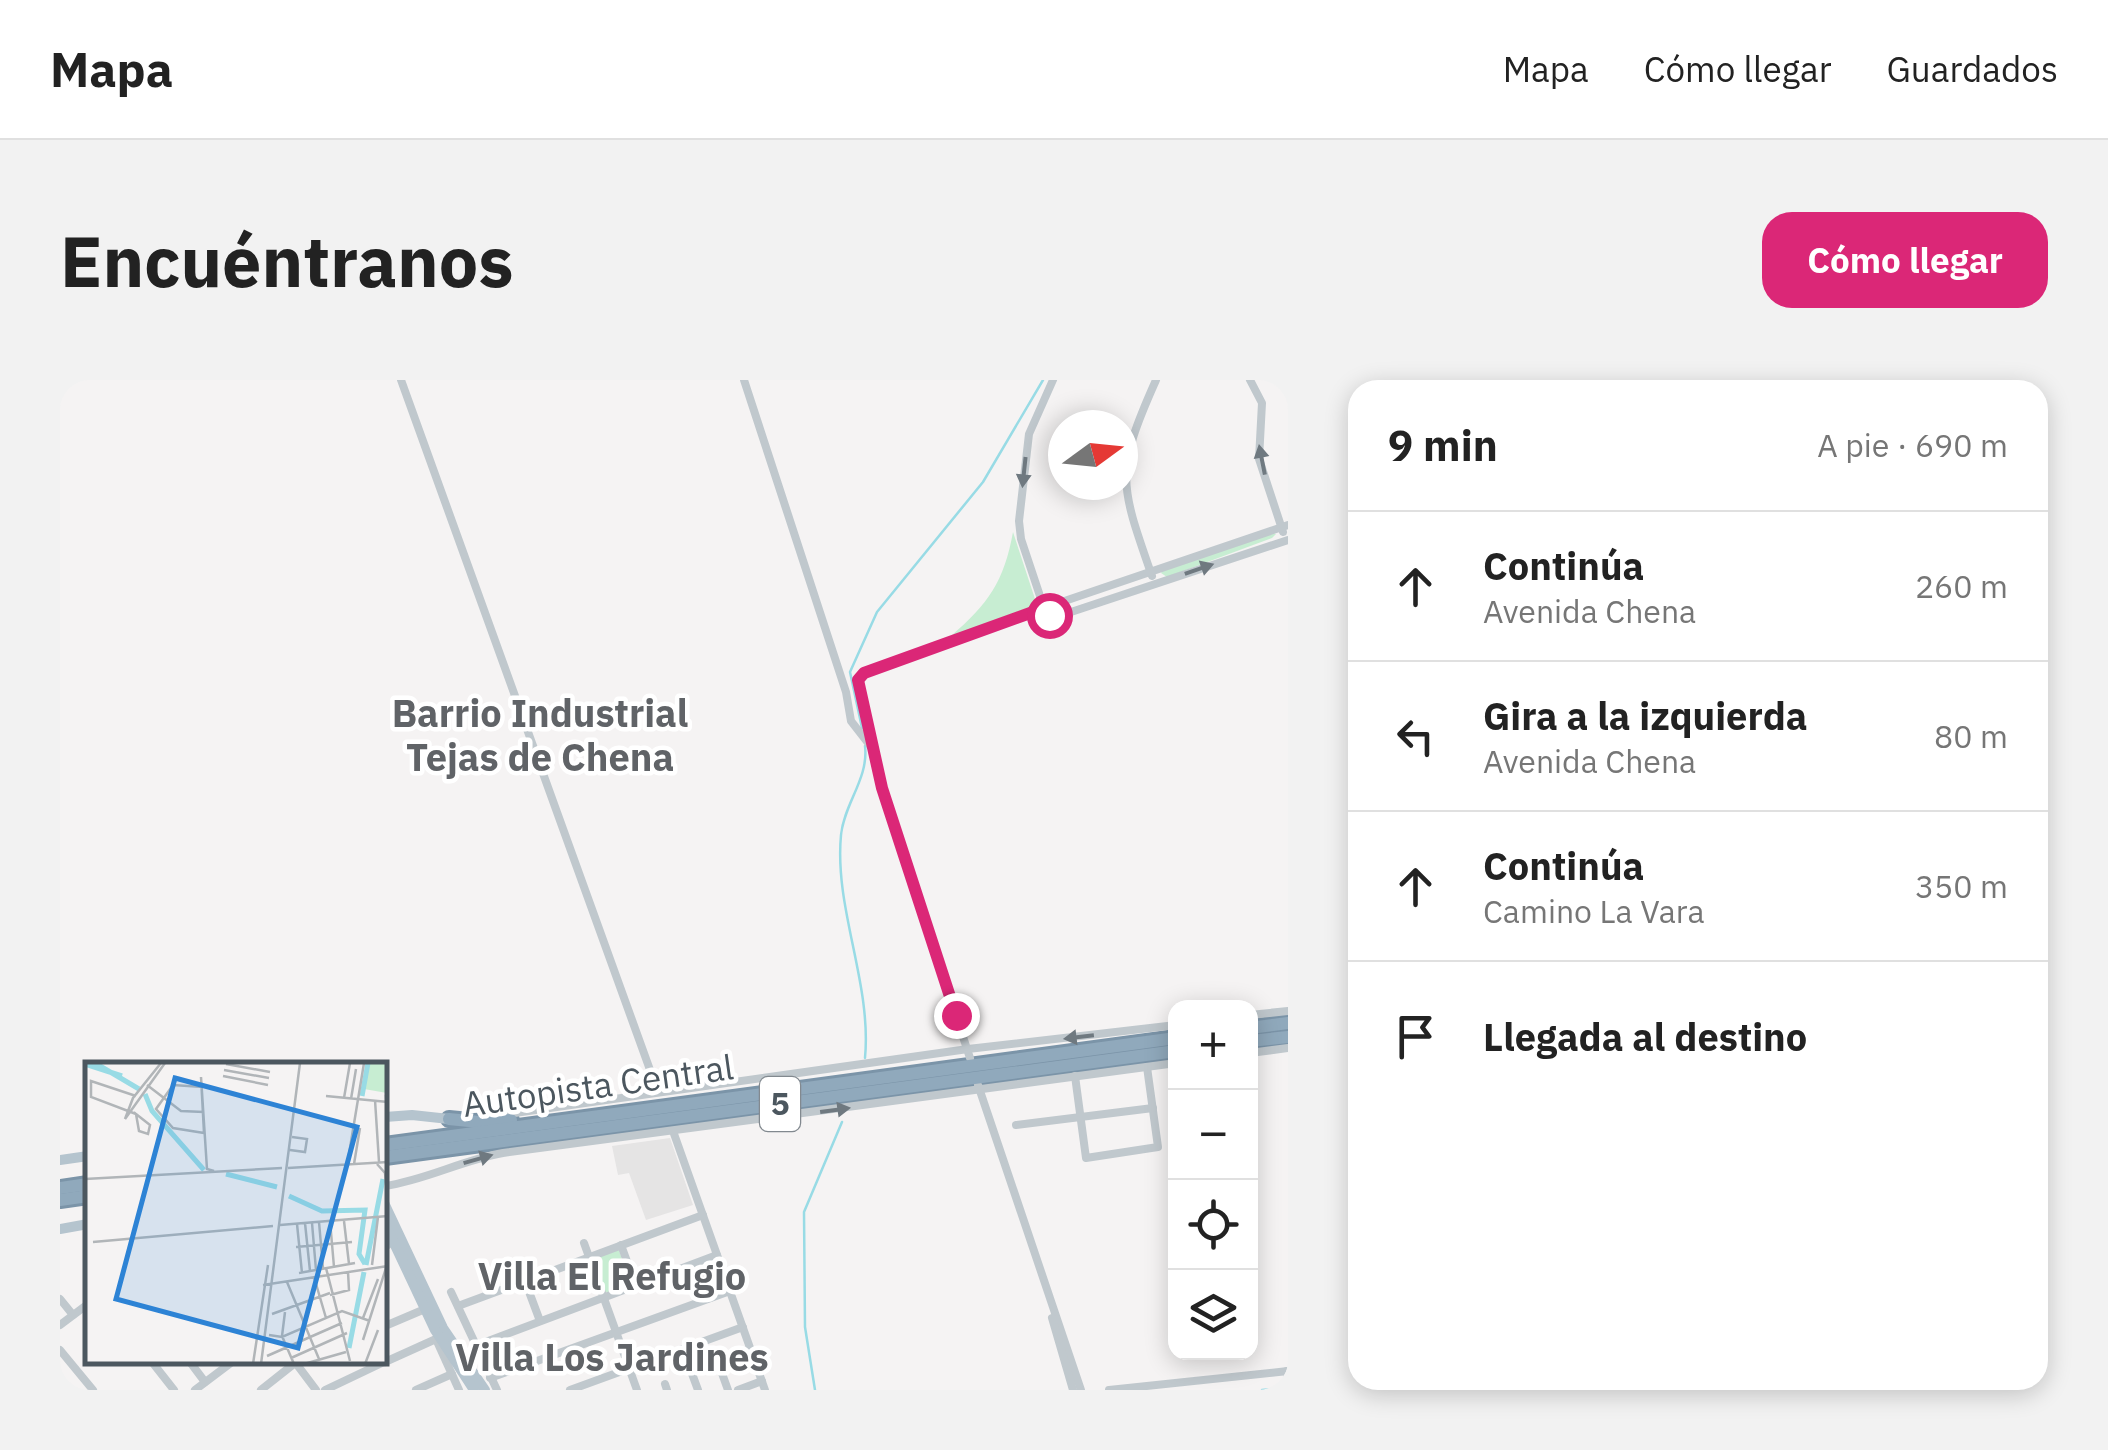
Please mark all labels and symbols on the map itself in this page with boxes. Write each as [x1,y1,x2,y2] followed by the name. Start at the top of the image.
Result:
[1048,410,1138,500] north arrow
[1254,444,1269,475] one-way arrow
[1016,457,1032,488] one-way arrow
[1185,561,1215,576] one-way arrow
[1027,593,1073,639] route start
[392,688,688,781] district label: Barrio Industrial Tejas de Chena
[934,993,980,1039] route end
[1062,1029,1094,1045] one-way arrow
[459,1043,736,1127] street label: Autopista Central
[85,1062,388,1365] inset map
[760,1077,800,1131] road number: 5
[819,1101,851,1117] one-way arrow
[464,1151,494,1166] one-way arrow
[478,1251,746,1300] district label: Villa El Refugio
[455,1332,769,1381] district label: Villa Los Jardines

